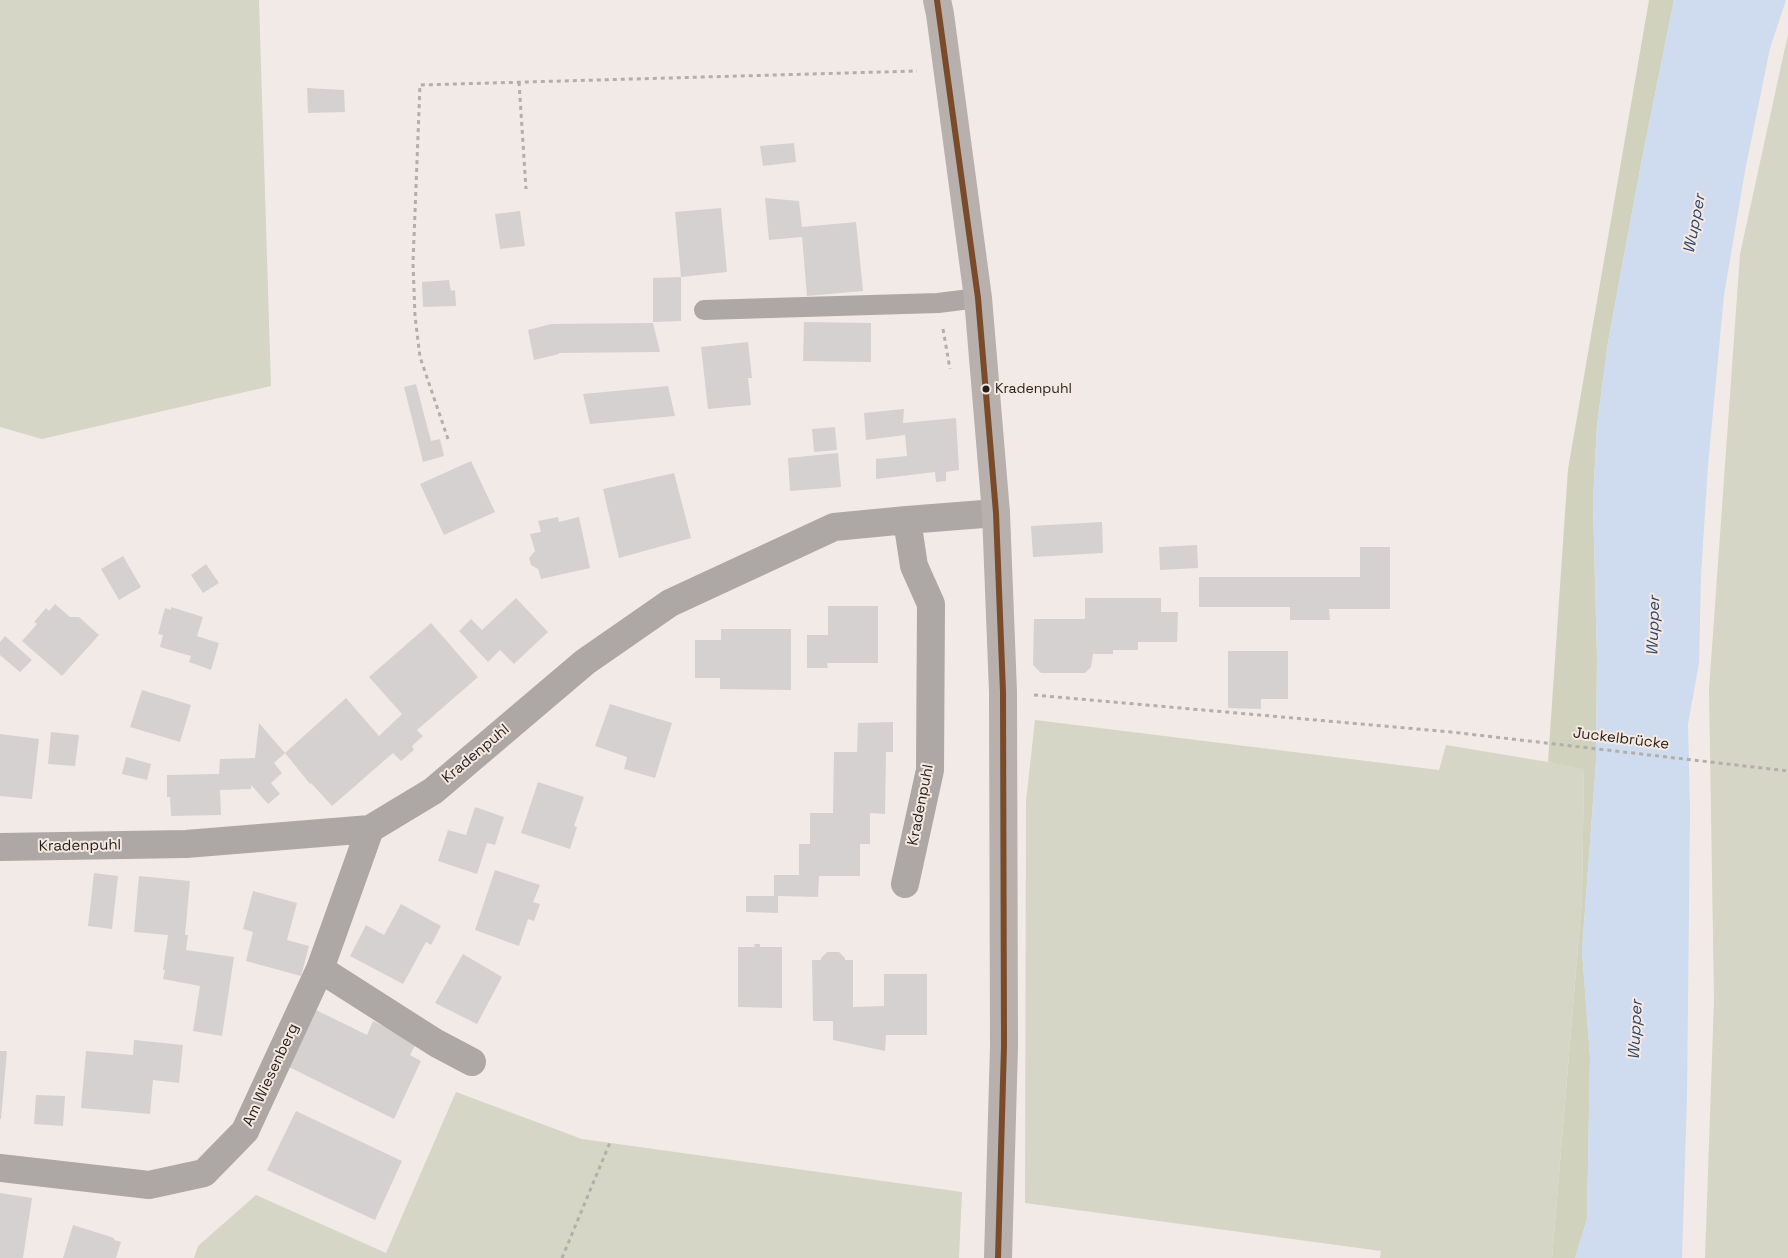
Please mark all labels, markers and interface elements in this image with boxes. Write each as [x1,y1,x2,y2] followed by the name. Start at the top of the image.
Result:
[1680,193,1710,255] water label: Wupper
[995,381,1072,397] place label: Kradenpuhl
[981,384,991,394] marker: Kradenpuhl
[1643,596,1665,656] water label: Wupper
[439,721,513,787] street label: Kradenpuhl
[1572,724,1670,754] street label: Juckelbrücke
[904,763,938,847] street label: Kradenpuhl
[39,836,121,856] street label: Kradenpuhl
[1625,1000,1647,1060] water label: Wupper
[239,1021,303,1129] street label: Am Wiesenberg

